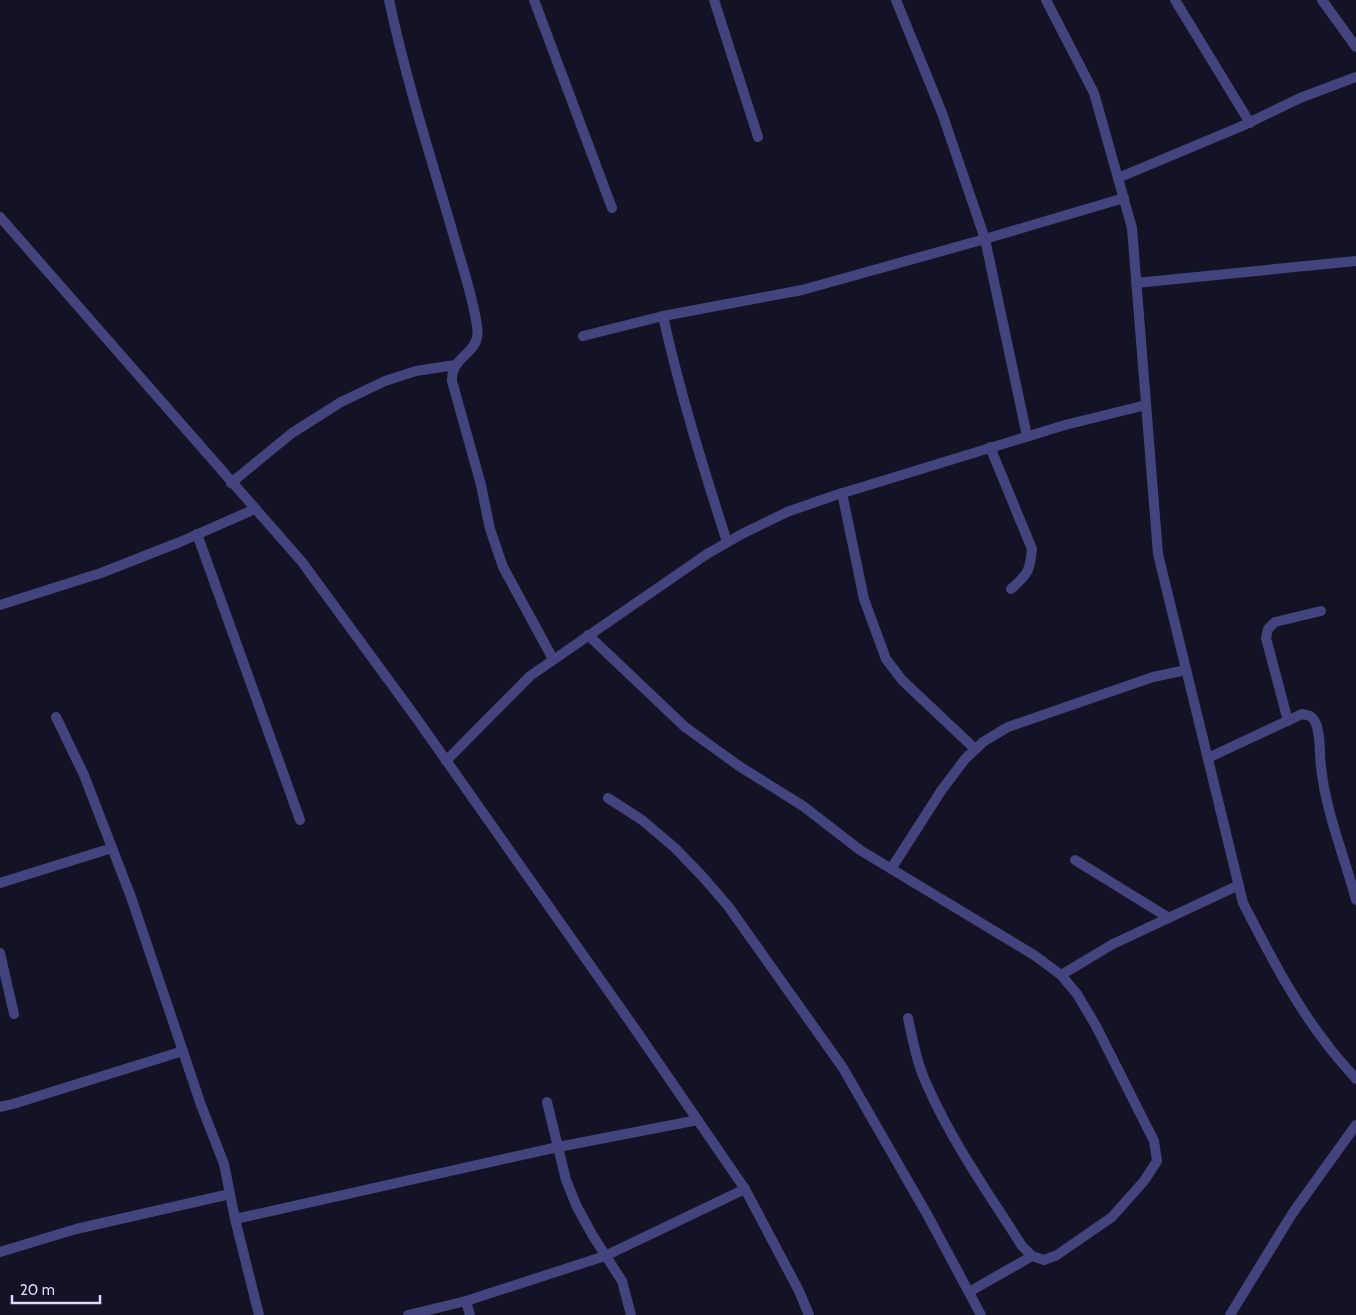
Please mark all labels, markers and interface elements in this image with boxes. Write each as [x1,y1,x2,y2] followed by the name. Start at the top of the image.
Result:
[12,1272,100,1304] scale bar
[20,1281,55,1299] text: 20 m

